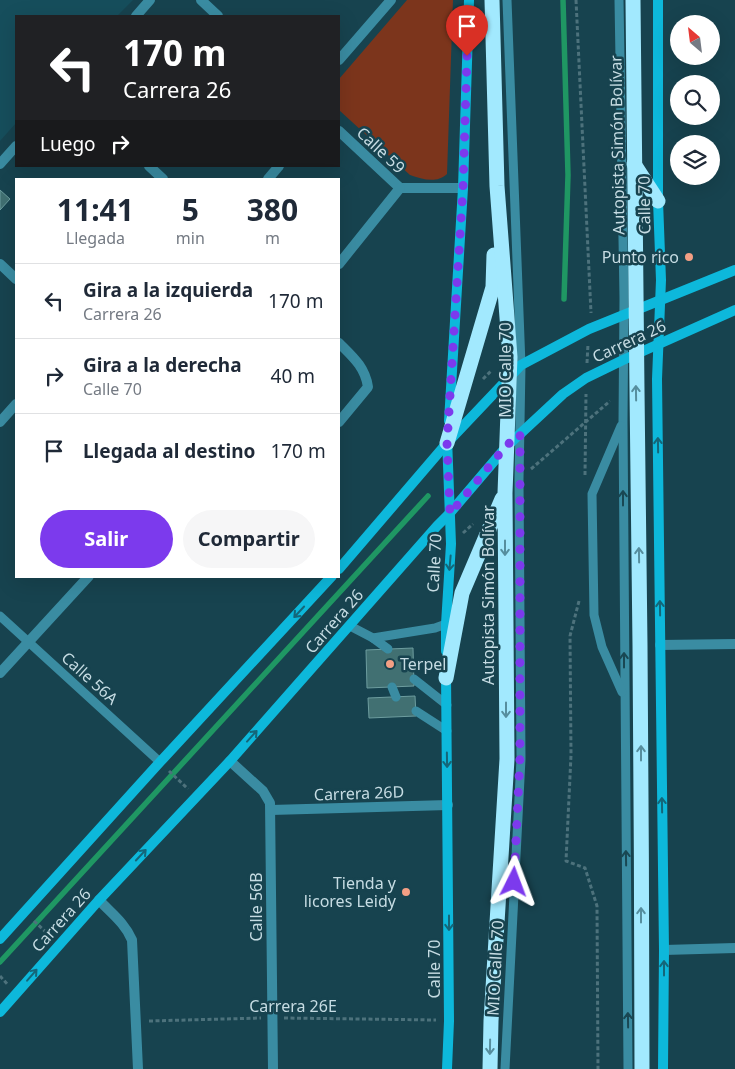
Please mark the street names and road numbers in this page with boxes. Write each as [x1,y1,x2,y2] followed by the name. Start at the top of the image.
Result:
[604,55,630,235] street label: Autopista Simón Bolívar
[352,122,410,178] street label: Calle 59
[632,175,656,235] street label: Calle 70
[589,314,669,368] street label: Carrera 26
[494,322,516,418] street label: MIO Calle 70
[477,505,499,685] street label: Autopista Simón Bolívar
[421,533,447,593] street label: Calle 70
[300,584,368,658] street label: Carrera 26
[57,647,124,710] street label: Calle 56A
[313,780,405,806] street label: Carrera 26D
[245,872,267,942] street label: Calle 56B
[26,883,96,957] street label: Carrera 26
[482,920,508,1016] street label: MIO Calle 70
[423,940,445,998] street label: Calle 70
[249,995,337,1017] street label: Carrera 26E

